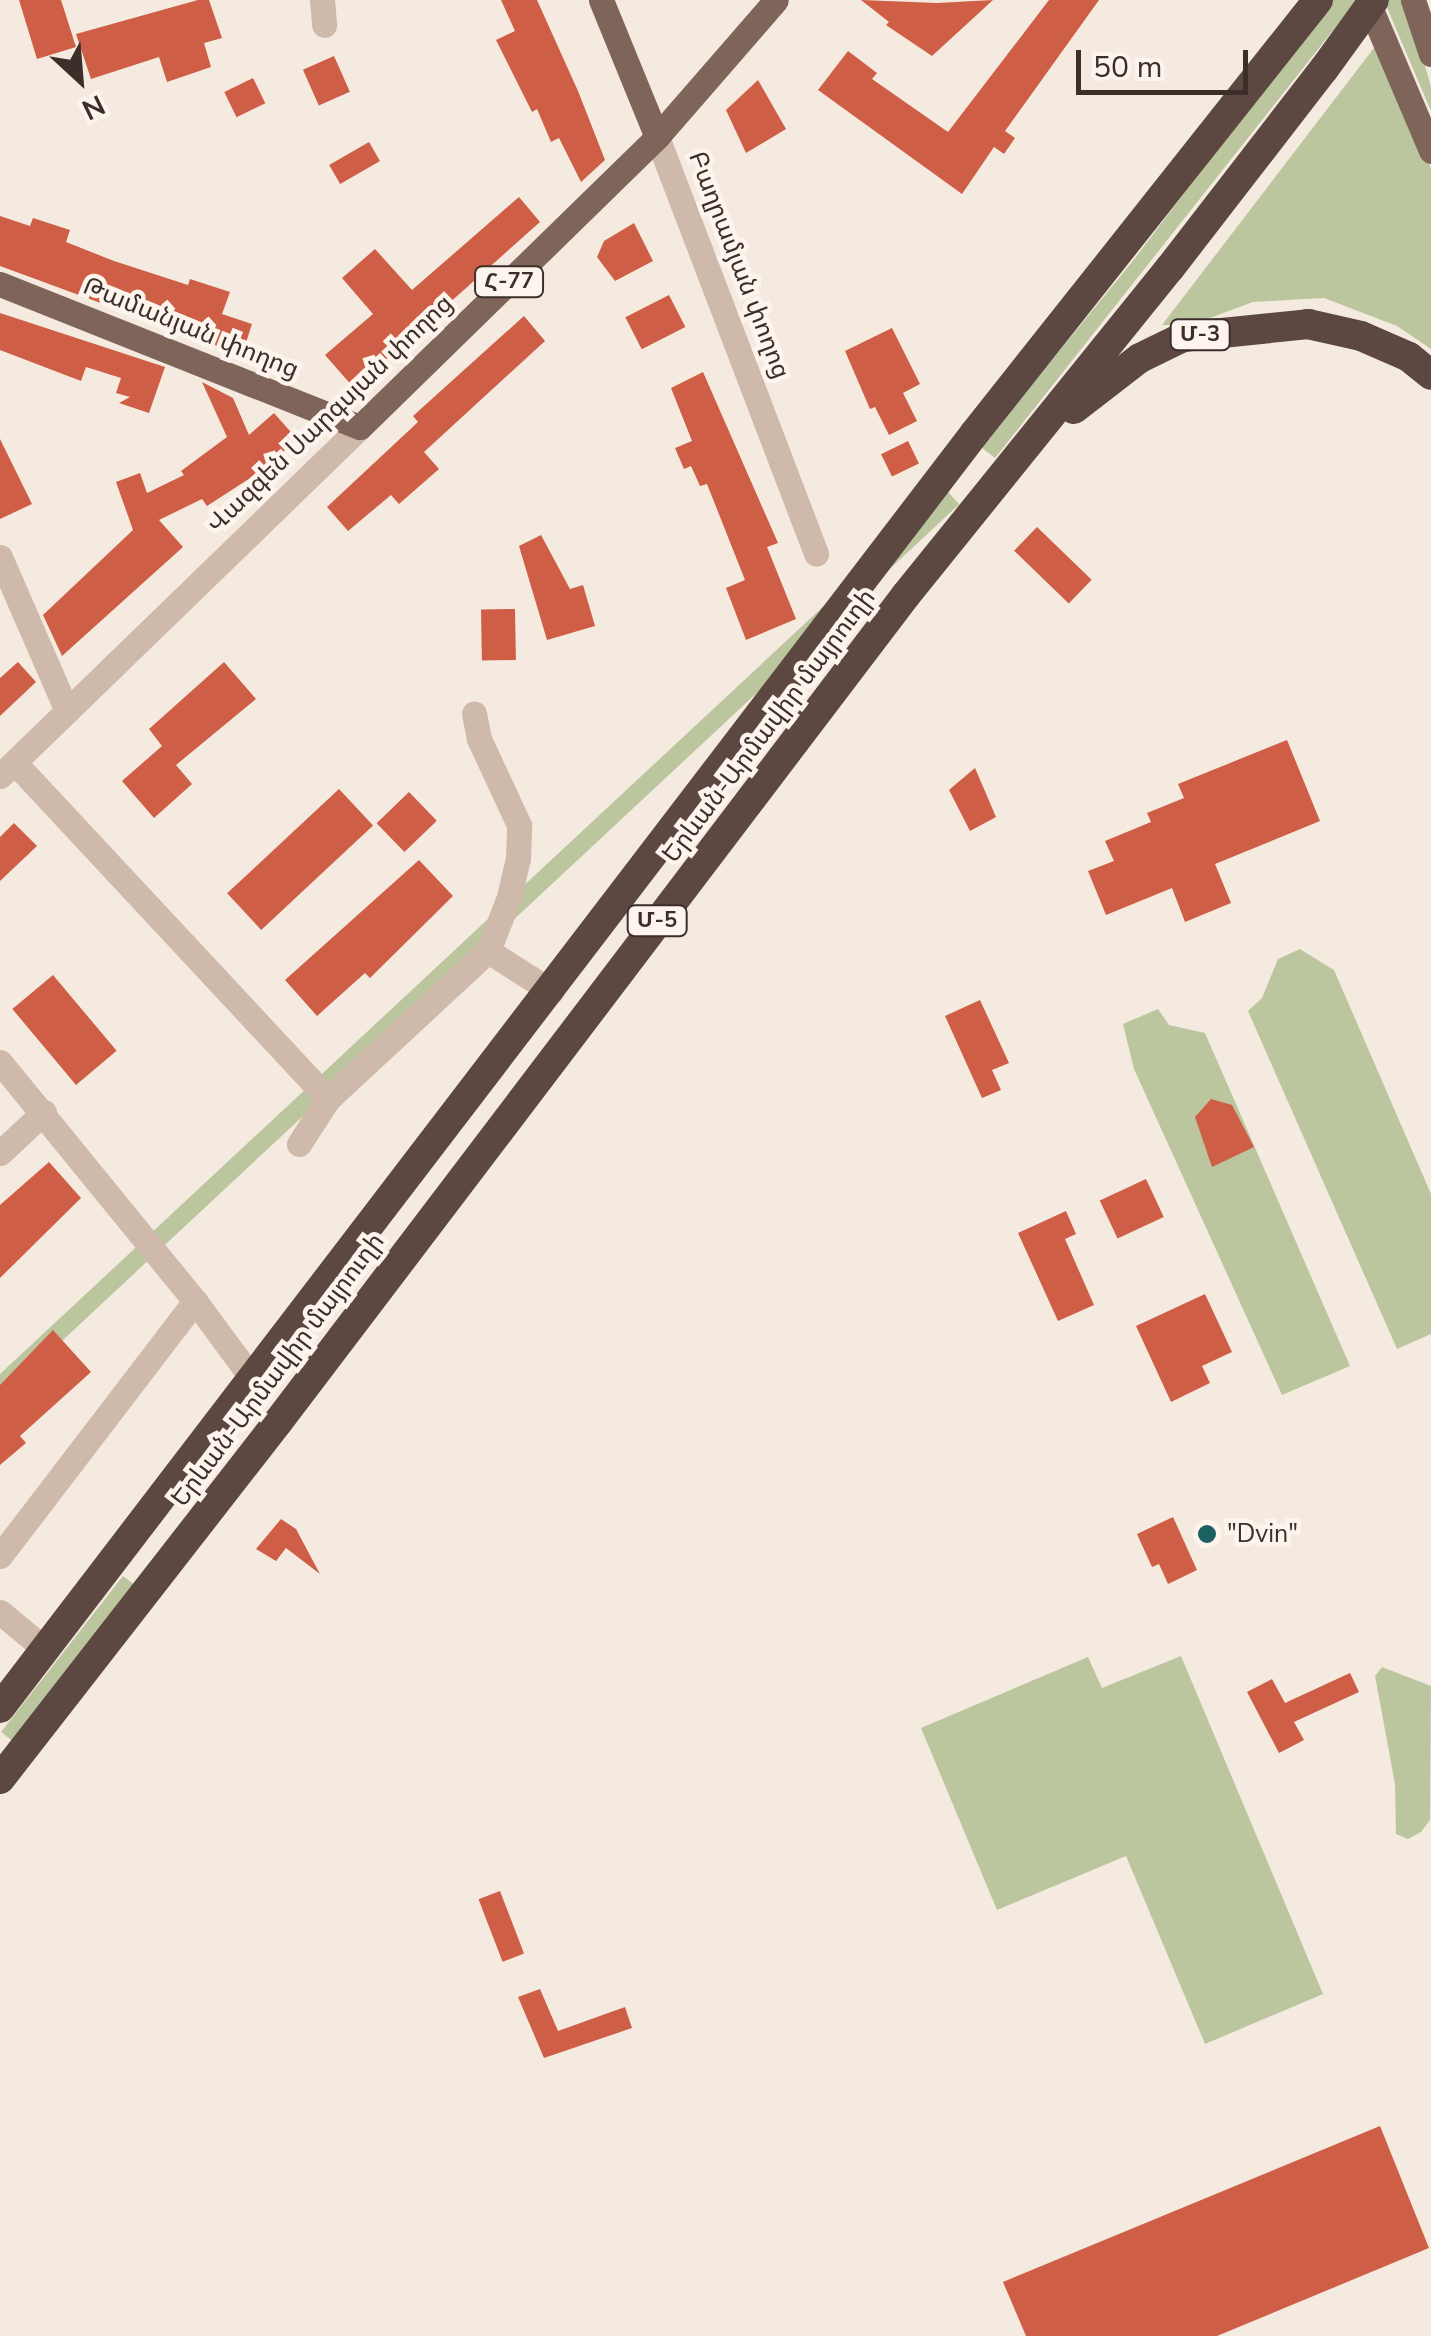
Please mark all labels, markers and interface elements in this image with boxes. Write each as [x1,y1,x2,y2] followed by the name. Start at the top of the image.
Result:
[30,30,130,130] north arrow
[1081,30,1254,92] scale bar
[1093,47,1162,88] text: 50 m
[75,85,111,129] text: N
[682,147,796,383] street label: Բաղրամյան փողոց
[474,265,544,299] road number: Հ-77
[79,271,303,385] street label: Թամանյան փողոց
[201,289,459,539] street label: Վազգեն Սարգսյան փողոց
[1168,318,1232,352] road number: Մ-3
[656,583,882,869] street label: Երևան-Արմավիր մայրուղի
[624,904,690,938] road number: Մ-5
[165,1227,391,1513] street label: Երևան-Արմավիր մայրուղի
[1227,1519,1298,1549] place label: "Dvin"
[1196,1523,1218,1545] marker: "Dvin"

